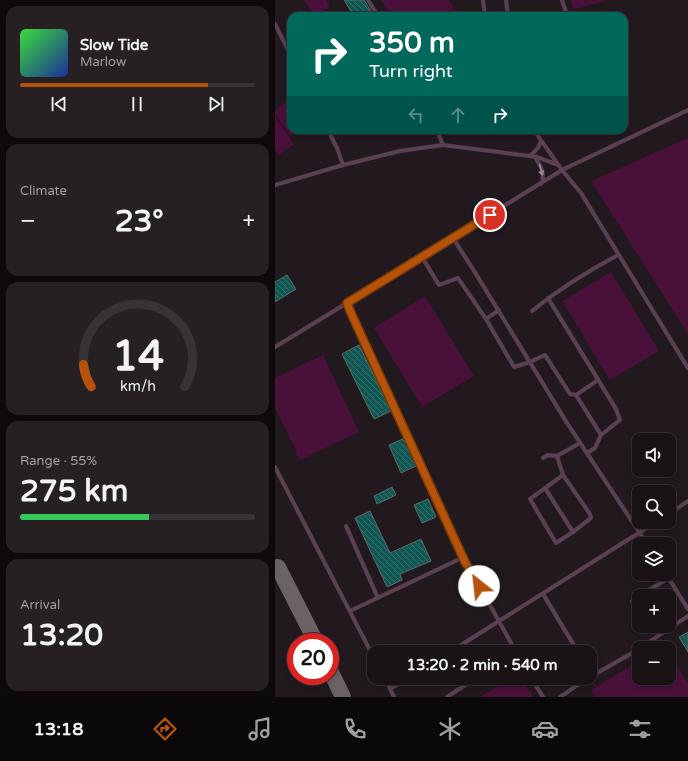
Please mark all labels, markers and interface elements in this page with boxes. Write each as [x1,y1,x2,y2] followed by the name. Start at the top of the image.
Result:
[369,26,455,60] text: 350 m
[303,28,355,80] icon: right
[80,36,148,54] text: Slow Tide
[80,54,126,70] text: Marlow
[369,60,453,82] text: Turn right
[48,93,70,115] icon: previous
[126,93,148,115] icon: pause
[205,93,227,115] icon: next
[405,104,427,126] icon: left
[447,104,469,126] icon: ahead
[489,104,511,126] icon: right
[538,164,544,177] one-way arrow
[20,183,67,199] text: Climate
[473,198,507,232] pin
[115,203,164,240] text: 23°
[479,204,501,226] icon: arrive
[20,208,36,234] text: −
[243,208,255,234] text: +
[111,331,164,381] text: 14
[120,377,155,394] text: km/h
[632,433,676,685] map controls
[632,433,676,477] button: sound
[20,453,97,469] text: Range · 55%
[20,473,128,510] text: 275 km
[632,485,676,529] button: search
[632,537,676,581] button: layers
[458,565,500,607] position arrow
[632,589,676,633] button: +
[20,597,60,613] text: Arrival
[20,617,103,654] text: 13:20
[287,633,339,685] speed limit sign: 20
[632,641,676,685] button: −
[407,656,557,674] text: 13:20 · 2 min · 540 m
[151,715,179,743] icon: directions
[246,715,274,743] icon: music
[341,715,369,743] icon: phone
[436,715,464,743] icon: climate
[531,715,559,743] icon: car
[626,715,654,743] icon: filters
[34,718,83,740] text: 13:18

